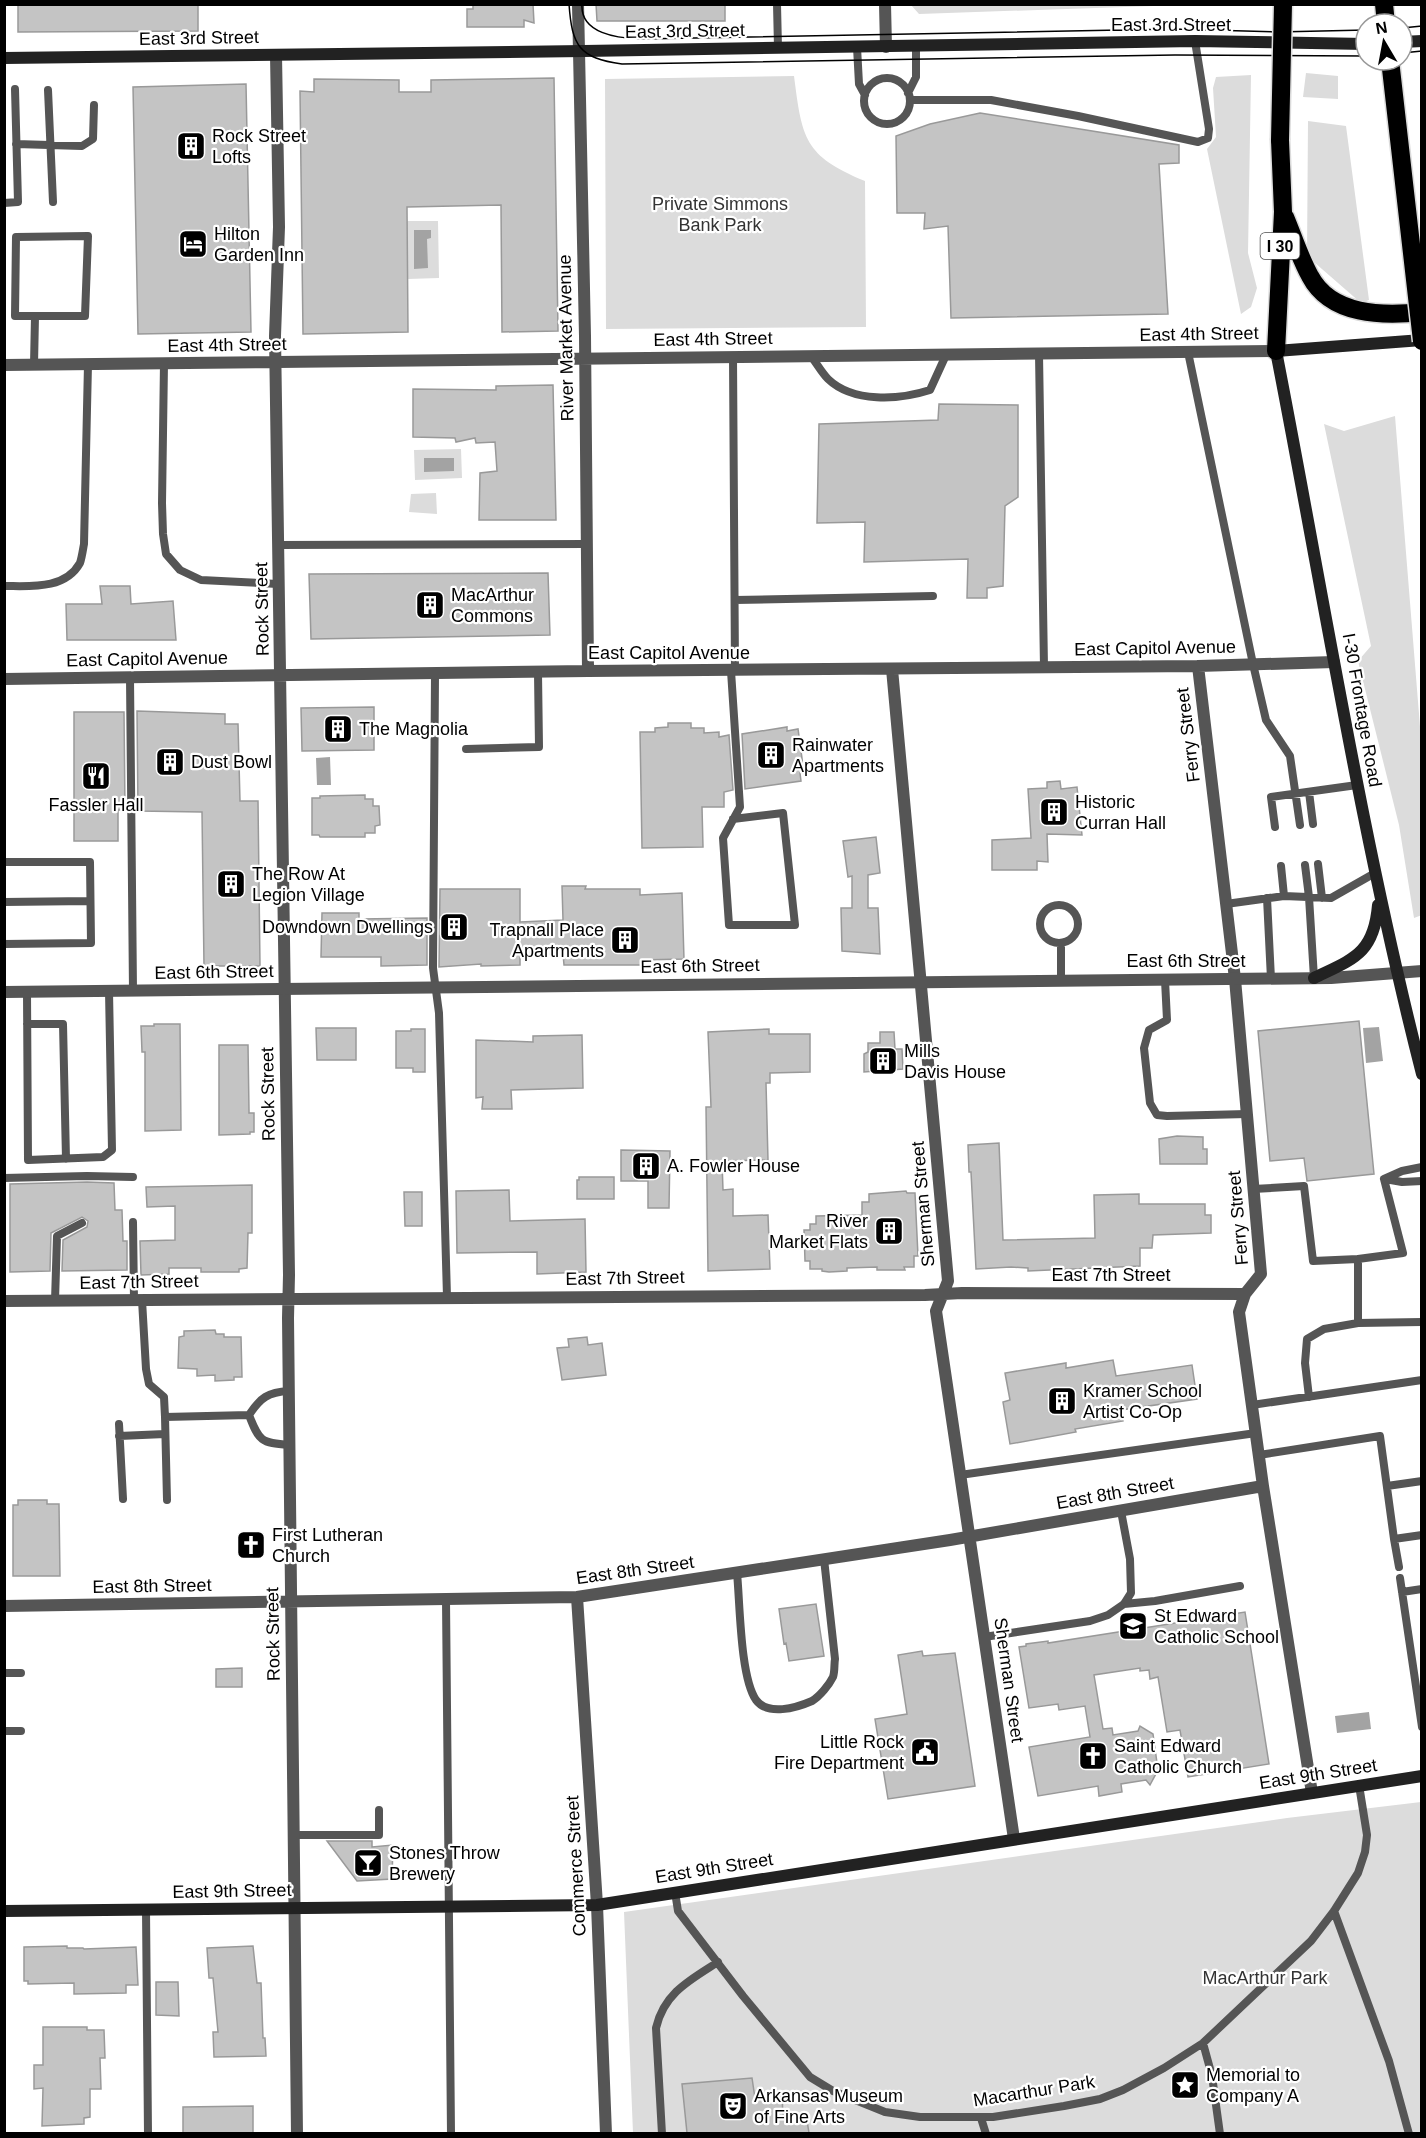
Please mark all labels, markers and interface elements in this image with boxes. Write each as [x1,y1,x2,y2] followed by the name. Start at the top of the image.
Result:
[1354,12,1414,72] north arrow
[1111,15,1231,35] street label: East 3rd Street
[1374,18,1389,37] text: N
[625,20,745,42] street label: East 3rd Street
[139,27,259,49] street label: East 3rd Street
[212,126,306,167] place label: Rock Street Lofts
[175,130,207,162] building icon: Rock Street Lofts
[652,194,788,235] park label: Private Simmons Bank Park
[214,224,304,265] place label: Hilton Garden Inn
[177,228,209,260] hotel icon: Hilton Garden Inn
[1260,233,1300,259] road number: I 30
[555,254,577,422] street label: River Market Avenue
[1139,323,1259,345] street label: East 4th Street
[653,328,773,350] street label: East 4th Street
[167,334,287,356] street label: East 4th Street
[251,562,273,656] street label: Rock Street
[451,585,534,626] place label: MacArthur Commons
[414,589,446,621] building icon: MacArthur Commons
[1339,631,1385,789] street label: I-30 Frontage Road
[1074,637,1236,659] street label: East Capitol Avenue
[588,643,750,663] street label: East Capitol Avenue
[66,648,228,670] street label: East Capitol Avenue
[1172,687,1204,783] street label: Ferry Street
[322,713,354,745] building icon: The Magnolia
[359,719,469,739] place label: The Magnolia
[792,735,884,776] place label: Rainwater Apartments
[755,739,787,771] building icon: Rainwater Apartments
[154,746,186,778] building icon: Dust Bowl
[191,752,272,772] place label: Dust Bowl
[80,760,112,792] restaurant icon: Fassler Hall
[1075,792,1166,833] place label: Historic Curran Hall
[48,795,144,815] place label: Fassler Hall
[1038,796,1070,828] building icon: Historic Curran Hall
[252,864,365,905] place label: The Row At Legion Village
[215,868,247,900] building icon: The Row At Legion Village
[438,911,470,943] building icon: Downdown Dwellings
[262,917,433,937] place label: Downdown Dwellings
[490,920,604,961] place label: Trapnall Place Apartments
[609,924,641,956] building icon: Trapnall Place Apartments
[1126,951,1246,971] street label: East 6th Street
[640,955,760,977] street label: East 6th Street
[154,961,274,983] street label: East 6th Street
[904,1041,1006,1082] place label: Mills Davis House
[867,1045,899,1077] building icon: Mills Davis House
[257,1047,279,1141] street label: Rock Street
[908,1140,938,1268] street label: Sherman Street
[630,1150,662,1182] building icon: A. Fowler House
[667,1156,800,1176] place label: A. Fowler House
[1224,1170,1252,1266] street label: Ferry Street
[769,1211,868,1252] place label: River Market Flats
[873,1215,905,1247] building icon: River Market Flats
[1051,1265,1171,1285] street label: East 7th Street
[565,1267,685,1289] street label: East 7th Street
[79,1271,199,1293] street label: East 7th Street
[1083,1381,1202,1422] place label: Kramer School Artist Co-Op
[1046,1385,1078,1417] building icon: Kramer School Artist Co-Op
[1055,1473,1175,1513] street label: East 8th Street
[272,1525,383,1566] place label: First Lutheran Church
[235,1529,267,1561] church icon: First Lutheran Church
[575,1552,695,1588] street label: East 8th Street
[92,1575,212,1597] street label: East 8th Street
[262,1587,284,1681] street label: Rock Street
[1154,1606,1279,1647] place label: St Edward Catholic School
[1117,1610,1149,1642] school or university icon: St Edward Catholic School
[990,1616,1028,1744] street label: Sherman Street
[774,1732,905,1773] place label: Little Rock Fire Department
[909,1736,941,1768] public building icon: Little Rock Fire Department
[1114,1736,1242,1777] place label: Saint Edward Catholic Church
[1077,1740,1109,1772] church icon: Saint Edward Catholic Church
[1258,1755,1378,1793] street label: East 9th Street
[562,1795,590,1937] street label: Commerce Street
[389,1843,501,1884] place label: Stones Throw Brewery
[352,1847,384,1879] bar icon: Stones Throw Brewery
[654,1849,774,1887] street label: East 9th Street
[172,1880,292,1902] street label: East 9th Street
[1202,1968,1329,1988] park label: MacArthur Park
[1206,2065,1300,2106] place label: Memorial to Company A
[1169,2069,1201,2101] place icon: Memorial to Company A
[972,2071,1097,2111] street label: Macarthur Park
[754,2086,903,2127] place label: Arkansas Museum of Fine Arts
[717,2090,749,2122] theatre icon: Arkansas Museum of Fine Arts

